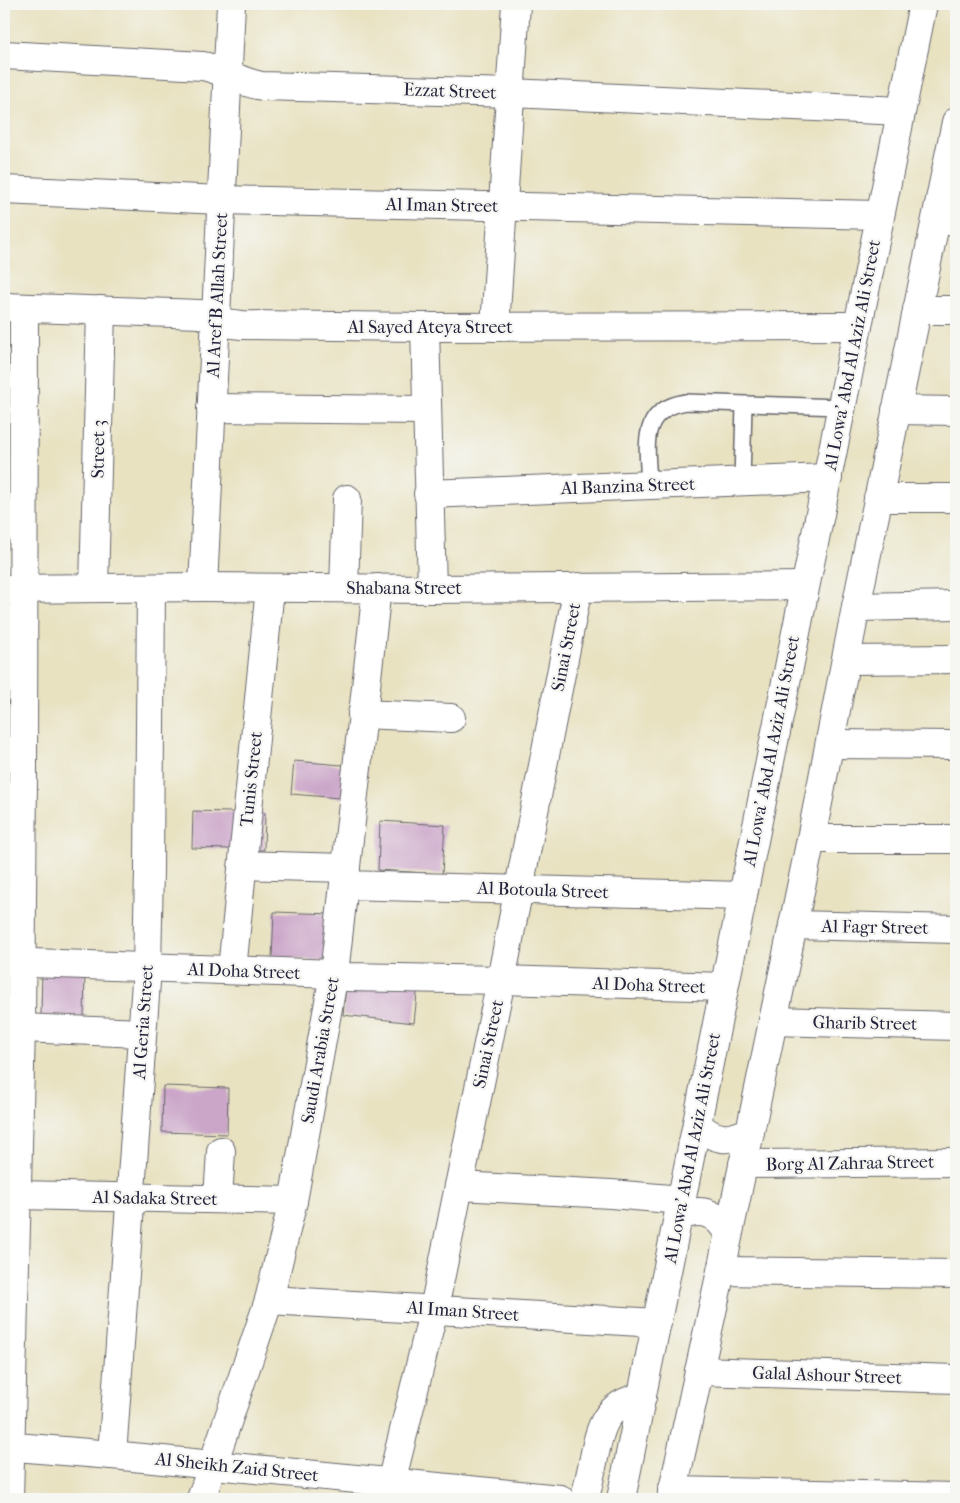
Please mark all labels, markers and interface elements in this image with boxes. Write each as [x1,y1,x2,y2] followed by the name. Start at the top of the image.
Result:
[403,79,497,104] street label: Ezzat Street
[384,194,499,217] street label: Al Iman Street
[203,211,232,379] street label: Al Aref B Allah Street
[820,237,885,473] street label: Al Lowa' Abd Al Aziz Ali Street
[346,317,513,338] street label: Al Sayed Ateya Street
[87,419,110,479] street label: Street 3
[559,474,696,499] street label: Al Banzina Street
[346,578,462,599] street label: Shabana Street
[548,600,585,693] street label: Sinai Street
[739,633,804,869] street label: Al Lowa' Abd Al Aziz Ali Street
[236,730,267,828] street label: Tunis Street
[476,878,610,903] street label: Al Botoula Street
[820,916,929,939] street label: Al Fagr Street
[186,959,301,984] street label: Al Doha Street
[129,963,158,1081] street label: Al Geria Street
[591,973,706,998] street label: Al Doha Street
[297,975,344,1125] street label: Saudi Arabia Street
[469,997,508,1090] street label: Sinai Street
[812,1012,918,1035] street label: Gharib Street
[660,1030,725,1266] street label: Al Lowa' Abd Al Aziz Ali Street
[766,1152,935,1175] street label: Borg Al Zahraa Street
[91,1187,218,1210] street label: Al Sadaka Street
[405,1297,520,1326] street label: Al Iman Street
[752,1362,903,1389] street label: Galal Ashour Street
[153,1448,320,1487] street label: Al Sheikh Zaid Street

